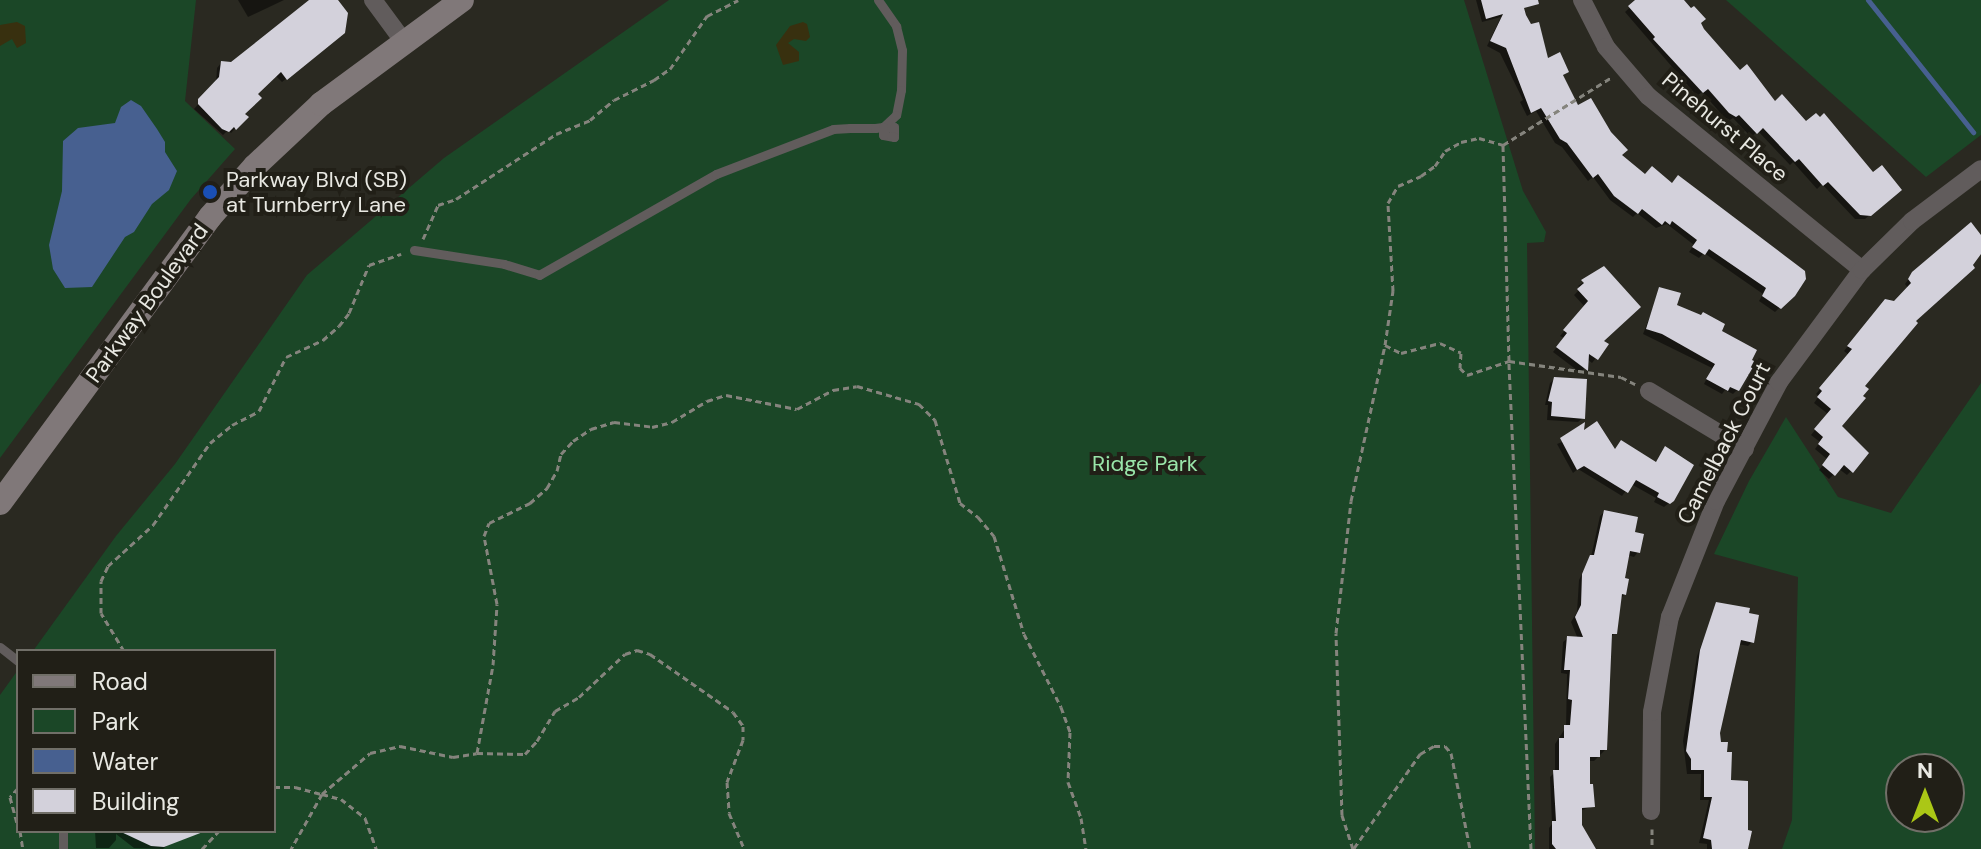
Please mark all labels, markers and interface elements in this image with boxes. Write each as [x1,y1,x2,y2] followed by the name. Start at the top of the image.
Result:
[1657,67,1793,187] street label: Pinehurst Place
[226,166,407,218] place label: Parkway Blvd (SB) at Turnberry Lane
[201,183,219,201] marker: Parkway Blvd (SB) at Turnberry Lane
[80,218,214,388] street label: Parkway Boulevard
[1672,358,1776,528] street label: Camelback Court
[1092,451,1198,477] park label: Ridge Park
[16,649,276,833] legend
[92,666,148,697] text: Road
[92,706,139,737] text: Park
[92,746,158,777] text: Water
[1885,753,1965,833] north arrow
[1917,756,1933,785] text: N
[92,786,179,817] text: Building

